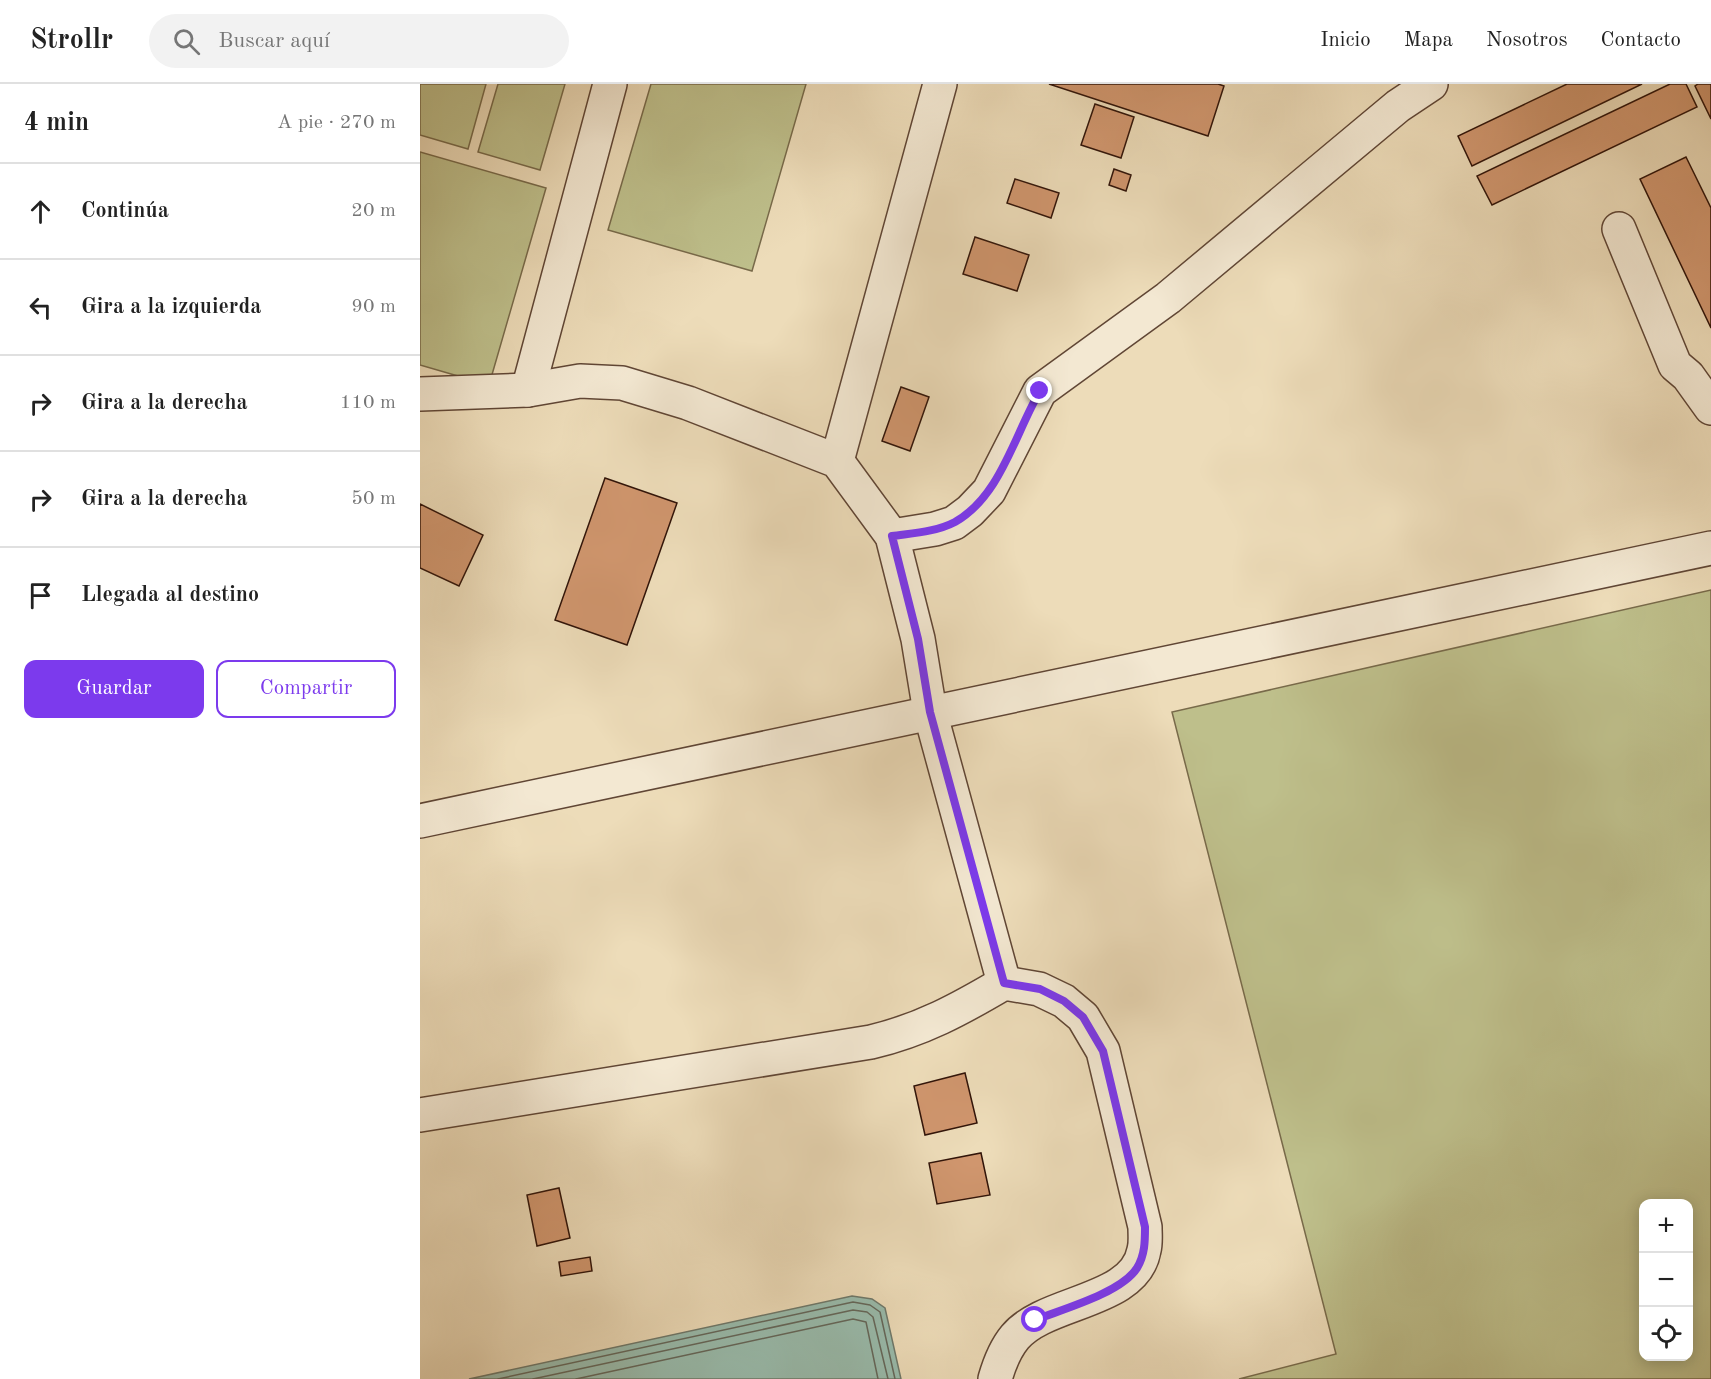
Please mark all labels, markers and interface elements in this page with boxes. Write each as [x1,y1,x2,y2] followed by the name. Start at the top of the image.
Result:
[149,14,569,68] search box
[170,25,203,58] icon: search
[30,27,113,55] text: Strollr
[218,30,330,52] text: Buscar aquí
[1320,30,1371,51] text: Inicio
[1404,30,1453,51] text: Mapa
[1486,30,1568,51] text: Nosotros
[1601,30,1681,51] text: Contacto
[24,110,89,136] text: 4 min
[277,113,396,133] text: A pie · 270 m
[24,195,57,228] icon: ahead
[81,200,169,222] text: Continúa
[351,201,396,221] text: 20 m
[24,291,57,324] icon: left
[81,296,261,318] text: Gira a la izquierda
[351,297,396,317] text: 90 m
[1026,377,1052,403] route end
[24,387,57,420] icon: right
[81,392,248,414] text: Gira a la derecha
[340,393,396,413] text: 110 m
[24,483,57,516] icon: right
[81,488,248,510] text: Gira a la derecha
[351,489,396,509] text: 50 m
[24,579,57,612] icon: arrive
[81,584,259,606] text: Llegada al destino
[24,660,204,718] button: Guardar
[216,660,396,718] button: Compartir
[1639,1199,1693,1361] map controls
[1639,1199,1693,1253] button: +
[1639,1253,1693,1307] button: −
[1021,1306,1047,1332] route start
[1639,1307,1693,1361] button: locate

